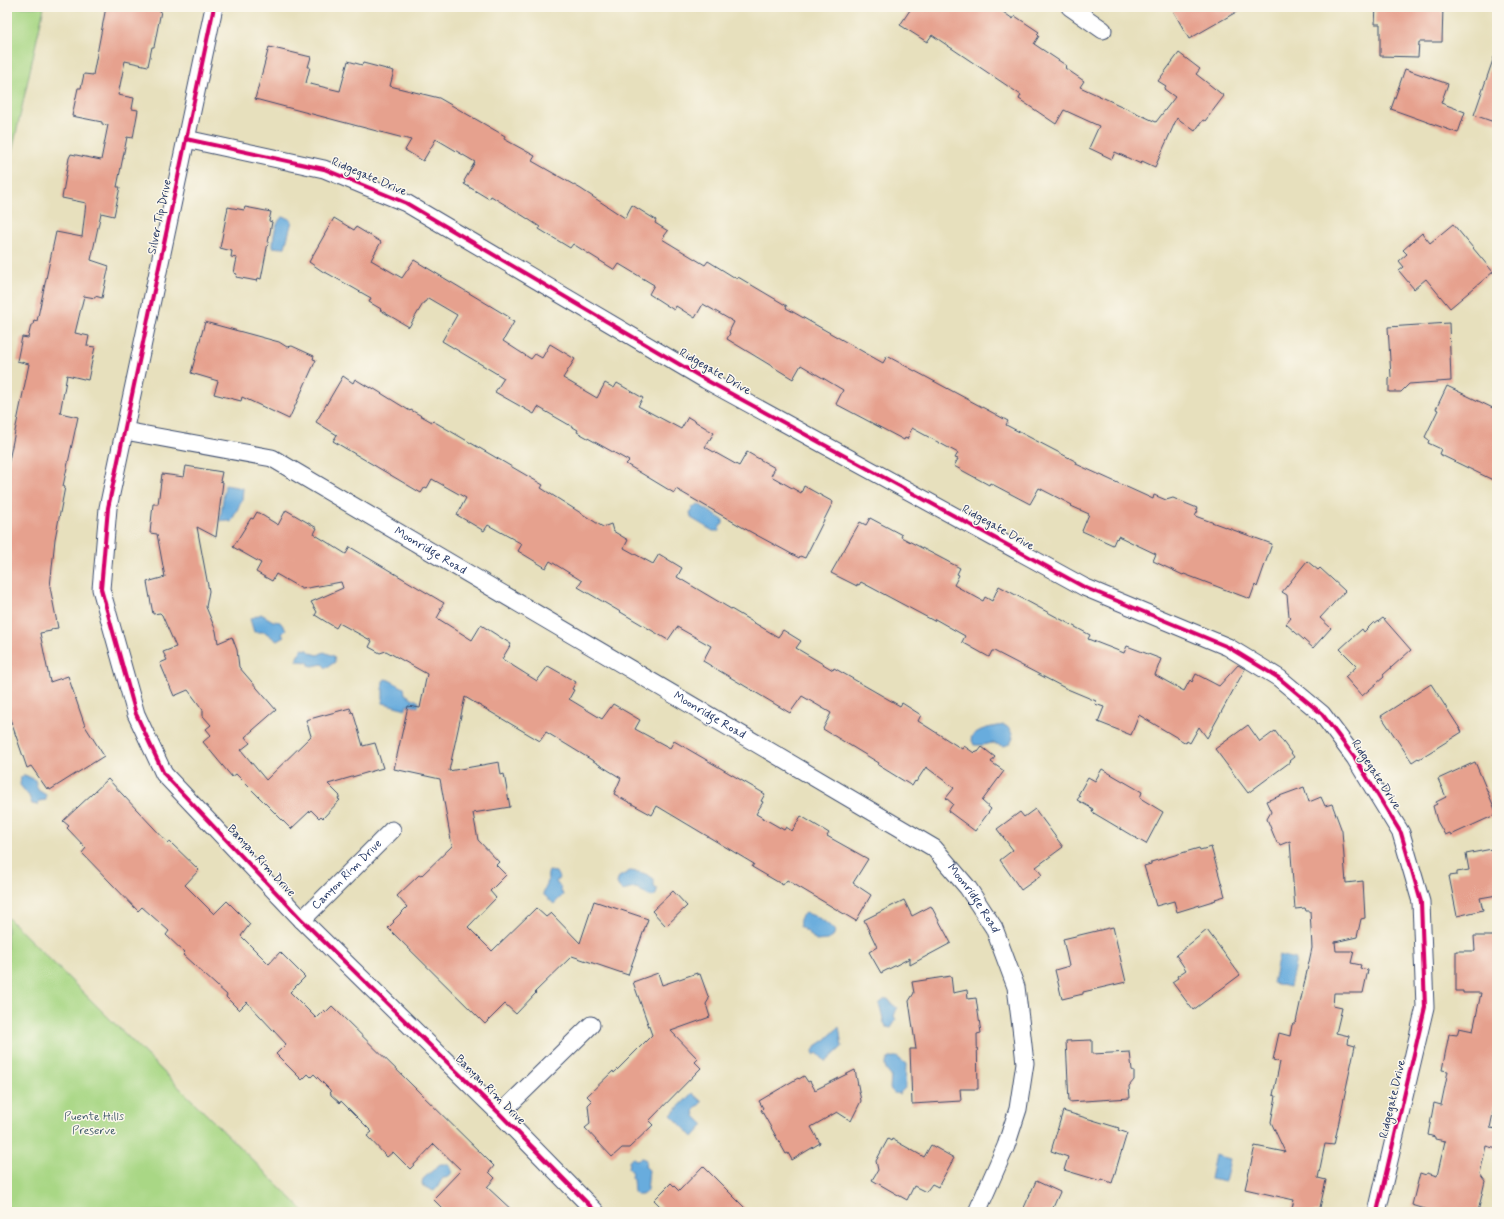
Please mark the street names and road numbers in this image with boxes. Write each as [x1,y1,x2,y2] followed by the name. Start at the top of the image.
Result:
[329,154,410,200] street label: Ridgegate Drive
[144,178,176,256] street label: Silver Tip Drive
[676,345,754,399] street label: Ridgegate Drive
[959,501,1037,555] street label: Ridgegate Drive
[391,524,469,579] street label: Moonridge Road
[670,688,748,743] street label: Moonridge Road
[1347,737,1405,813] street label: Ridgegate Drive
[223,821,299,901] street label: Banyan Rim Drive
[309,836,386,913] street label: Canyon Rim Drive
[943,861,1003,935] street label: Moonridge Road
[451,1051,529,1129] street label: Banyan Rim Drive
[1376,1058,1410,1140] street label: Ridgegate Drive

